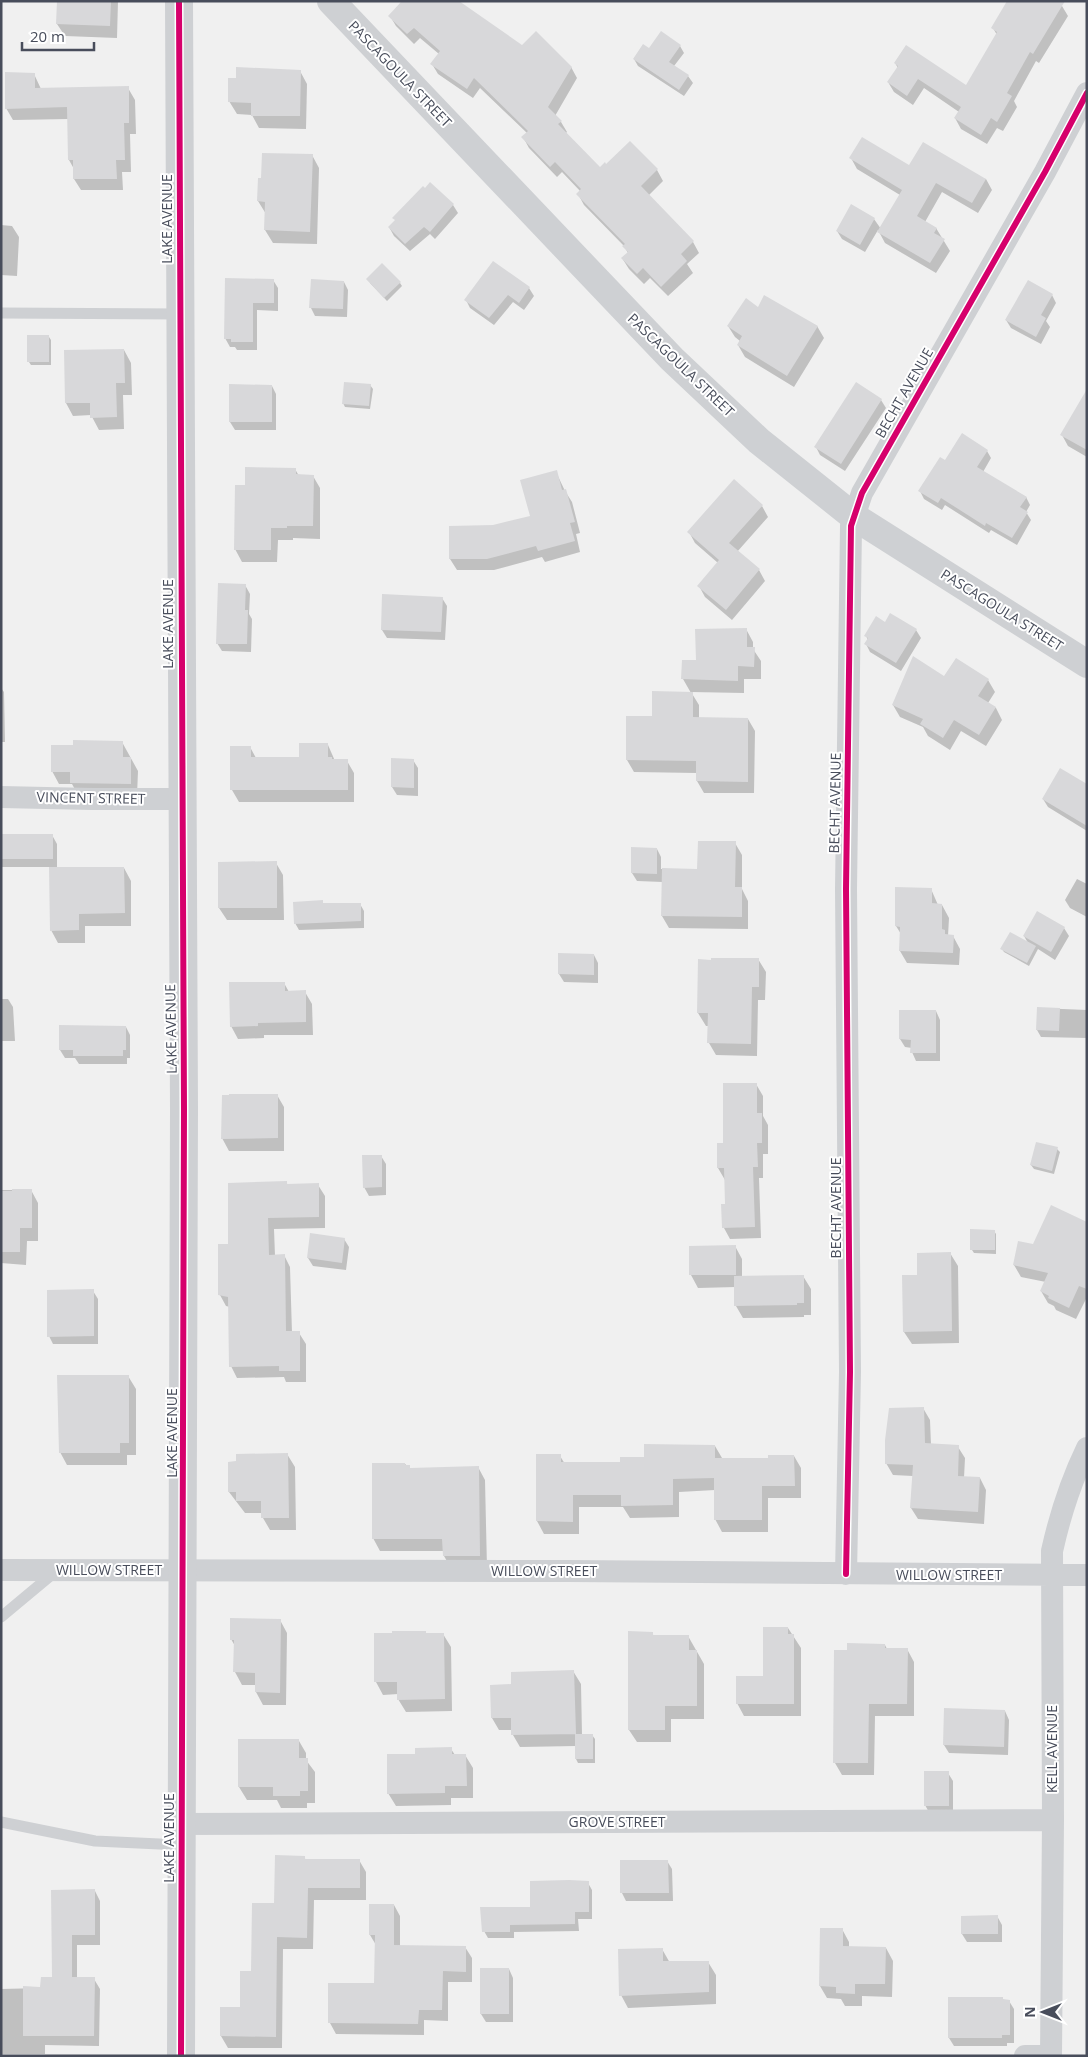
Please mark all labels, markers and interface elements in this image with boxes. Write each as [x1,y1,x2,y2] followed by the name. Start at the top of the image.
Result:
[345,16,456,131] street label: PASCAGOULA STREET
[22,20,95,52] scale bar
[30,26,65,46] text: 20 m
[157,174,176,264] street label: LAKE AVENUE
[624,309,739,421] street label: PASCAGOULA STREET
[870,344,937,441] street label: BECHT AVENUE
[937,564,1067,655] street label: PASCAGOULA STREET
[158,579,177,669] street label: LAKE AVENUE
[824,752,845,854] street label: BECHT AVENUE
[37,787,146,808] street label: VINCENT STREET
[160,984,181,1074] street label: LAKE AVENUE
[826,1158,845,1258] street label: BECHT AVENUE
[162,1388,181,1478] street label: LAKE AVENUE
[56,1560,162,1579] street label: WILLOW STREET
[491,1561,597,1580] street label: WILLOW STREET
[896,1565,1002,1584] street label: WILLOW STREET
[1042,1705,1061,1793] street label: KELL AVENUE
[159,1793,178,1883] street label: LAKE AVENUE
[569,1812,666,1831] street label: GROVE STREET
[1018,1987,1068,2037] north arrow
[1020,2006,1039,2018] text: N

